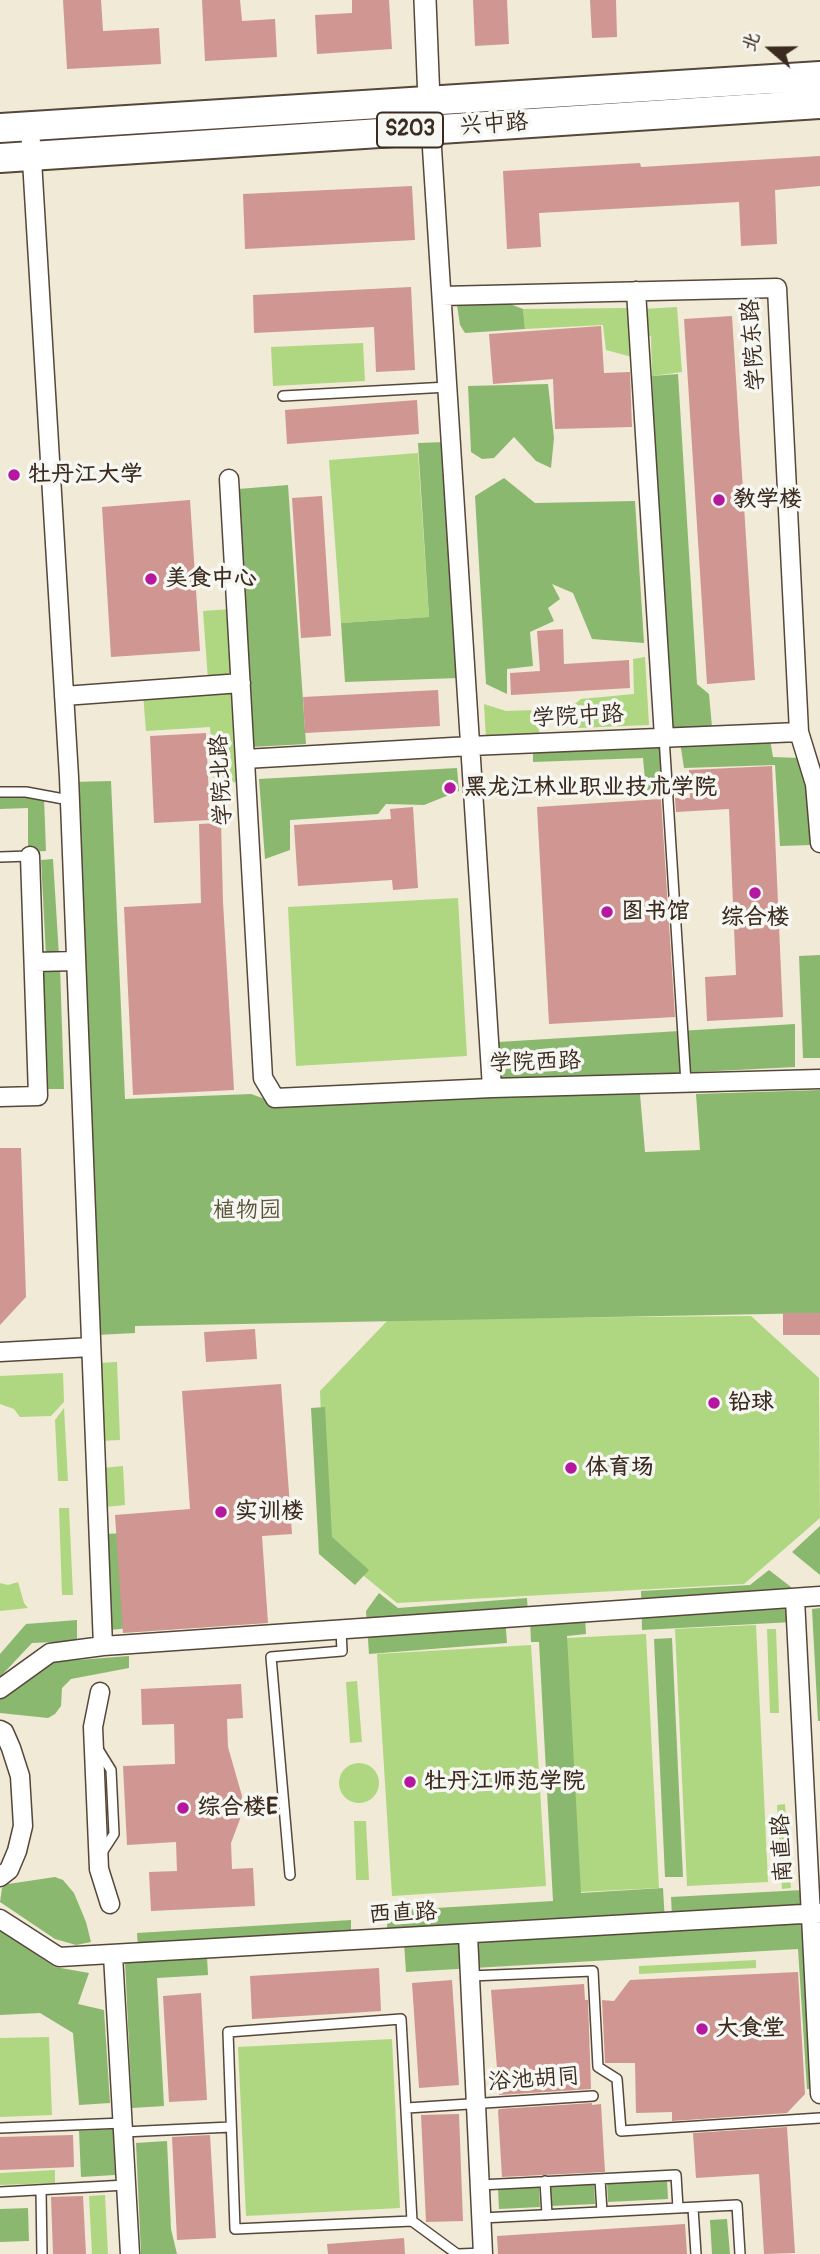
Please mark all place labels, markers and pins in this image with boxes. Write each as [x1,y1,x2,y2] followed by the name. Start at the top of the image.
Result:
[28,461,143,489] place label: 牡丹江大学
[6,467,22,483] marker: 牡丹江大学
[733,486,802,514] place label: 教学楼
[711,492,727,508] marker: 教学楼
[165,565,257,593] place label: 美食中心
[143,571,159,587] marker: 美食中心
[464,774,717,802] place label: 黑龙江林业职业技术学院
[442,780,458,796] marker: 黑龙江林业职业技术学院
[747,885,763,901] marker: 综合楼
[621,898,690,926] place label: 图书馆
[599,904,615,920] marker: 图书馆
[721,904,789,932] place label: 综合楼
[728,1389,774,1417] place label: 铅球
[706,1395,722,1411] marker: 铅球
[585,1454,654,1482] place label: 体育场
[563,1460,579,1476] marker: 体育场
[235,1498,304,1526] place label: 实训楼
[213,1504,229,1520] marker: 实训楼
[424,1768,585,1796] place label: 牡丹江师范学院
[402,1774,418,1790] marker: 牡丹江师范学院
[197,1794,278,1822] place label: 综合楼E
[175,1800,191,1816] marker: 综合楼E
[716,2015,785,2043] place label: 大食堂
[694,2021,710,2037] marker: 大食堂

